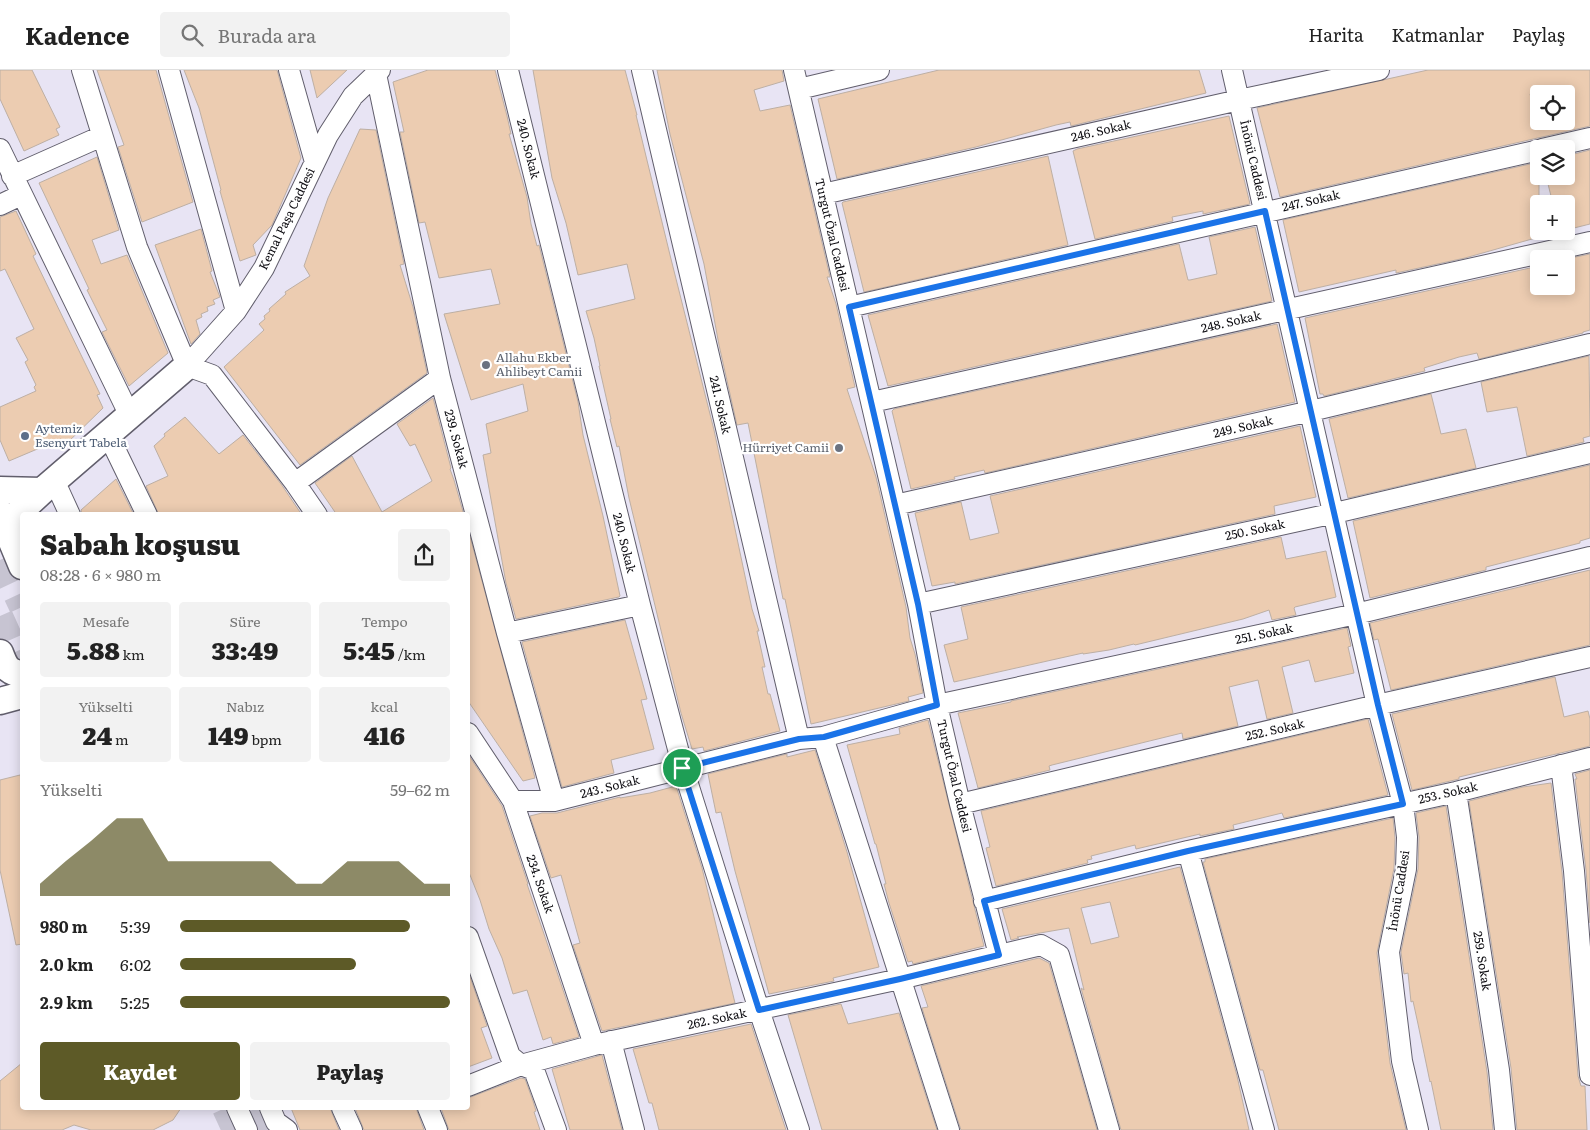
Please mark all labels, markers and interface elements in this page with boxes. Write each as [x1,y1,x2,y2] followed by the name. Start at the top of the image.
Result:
[160,12,510,57] search box
[25,17,130,52] text: Kadence
[178,21,206,49] icon: search
[218,21,316,49] text: Burada ara
[1308,21,1364,48] text: Harita
[1392,21,1484,48] text: Katmanlar
[1512,21,1565,48] text: Paylaş
[1530,85,1575,295] map controls
[1530,85,1575,130] button: locate
[1069,114,1133,146] street label: 246. Sokak
[513,117,545,181] street label: 240. Sokak
[1236,118,1272,202] street label: İnönü Caddesi
[1530,140,1575,185] button: layers
[253,164,319,273] street label: Kemal Paşa Caddesi
[811,176,855,293] street label: Turgut Özal Caddesi
[1280,185,1342,215] street label: 247. Sokak
[1530,195,1575,240] button: +
[1530,250,1575,295] button: −
[1199,305,1263,337] street label: 248. Sokak
[496,348,582,380] place label: Allahu Ekber Ahlibeyt Camii
[480,359,492,371] marker: Allahu Ekber Ahlibeyt Camii
[706,374,737,436] street label: 241. Sokak
[440,407,474,471] street label: 239. Sokak
[1211,410,1275,442] street label: 249. Sokak
[35,419,127,451] place label: Aytemiz Esenyurt Tabela
[19,430,31,442] marker: Aytemiz Esenyurt Tabela
[742,438,829,456] place label: Hürriyet Camii
[833,442,845,454] marker: Hürriyet Camii
[609,511,641,575] street label: 240. Sokak
[1223,514,1287,544] street label: 250. Sokak
[40,522,240,564] text: Sabah koşusu
[398,529,450,581] button: share
[40,562,161,586] text: 08:28 · 6 × 980 m
[82,611,129,631] text: Mesafe
[230,611,260,631] text: Süre
[361,611,408,631] text: Tempo
[1233,618,1295,648] street label: 251. Sokak
[67,631,120,668] text: 5.88
[212,631,278,668] text: 33:49
[343,631,395,668] text: 5:45
[120,644,145,664] text: km
[395,644,426,664] text: /km
[78,696,133,716] text: Yükselti
[226,696,264,716] text: Nabız
[371,696,398,716] text: kcal
[1244,713,1307,745] street label: 252. Sokak
[83,716,112,753] text: 24
[208,716,249,753] text: 149
[364,716,405,753] text: 416
[933,717,977,834] street label: Turgut Özal Caddesi
[112,729,129,749] text: m
[249,729,282,749] text: bpm
[661,747,703,789] pin
[668,754,696,782] icon: arrive
[578,770,642,802] street label: 243. Sokak
[1416,776,1480,808] street label: 253. Sokak
[40,777,102,801] text: Yükselti
[390,777,450,801] text: 59–62 m
[1383,849,1413,933] street label: İnönü Caddesi
[523,852,560,916] street label: 234. Sokak
[40,914,88,938] text: 980 m
[120,914,150,938] text: 5:39
[1469,930,1497,993] street label: 259. Sokak
[40,952,94,976] text: 2.0 km
[120,952,151,976] text: 6:02
[40,990,93,1014] text: 2.9 km
[120,990,150,1014] text: 5:25
[686,1003,749,1033] street label: 262. Sokak
[40,1042,240,1100] button: Kaydet
[250,1042,450,1100] button: Paylaş

